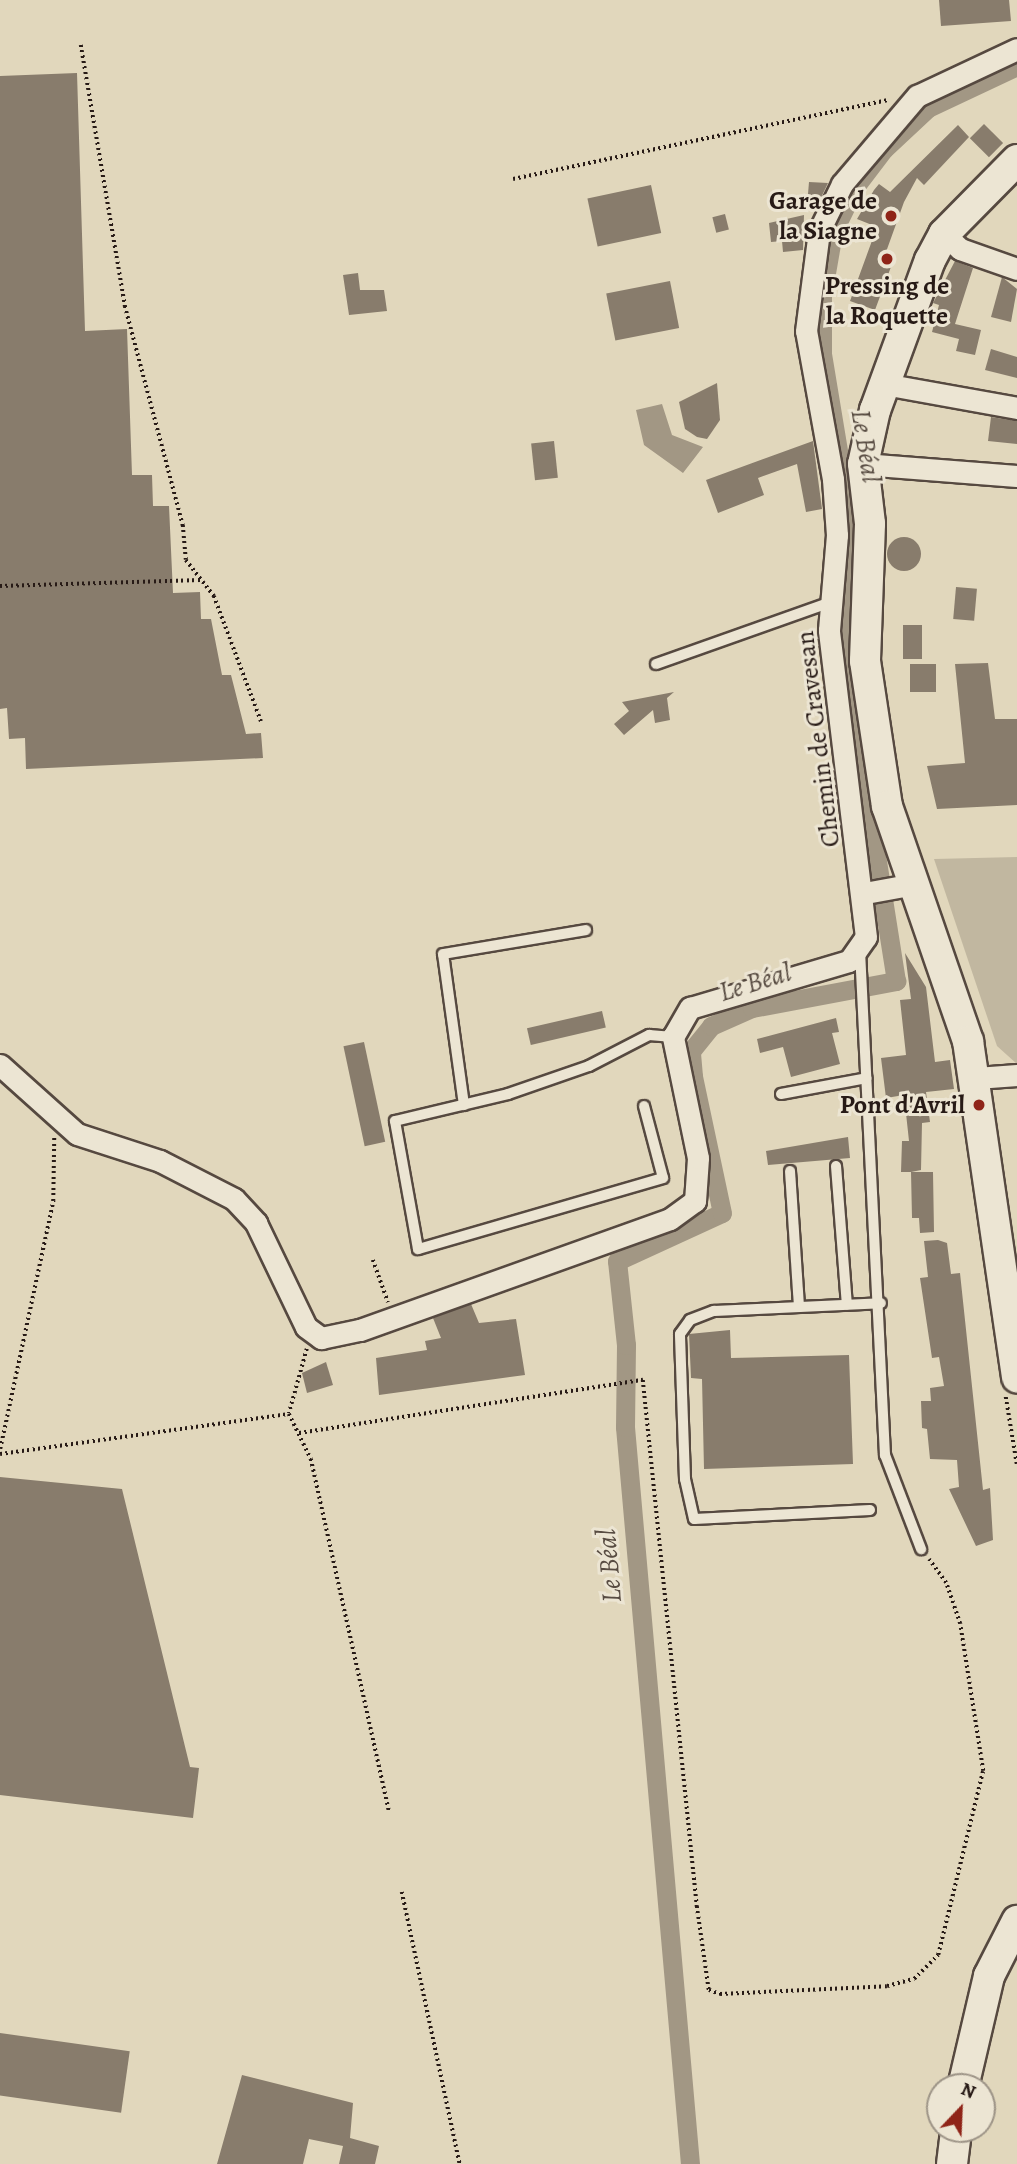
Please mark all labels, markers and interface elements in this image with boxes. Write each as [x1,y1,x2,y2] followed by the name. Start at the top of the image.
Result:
[769,185,877,246] place label: Garage de la Siagne
[883,208,899,224] marker: Garage de la Siagne
[879,251,895,267] marker: Pressing de la Roquette
[825,270,949,332] place label: Pressing de la Roquette
[844,407,888,485] water label: Le Béal
[789,629,847,849] street label: Chemin de Cravesan
[715,955,795,1009] water label: Le Béal
[840,1089,965,1121] place label: Pont d'Avril
[971,1097,987,1113] marker: Pont d'Avril
[589,1528,629,1604] water label: Le Béal
[926,2073,996,2143] north arrow
[957,2076,980,2105] text: N

